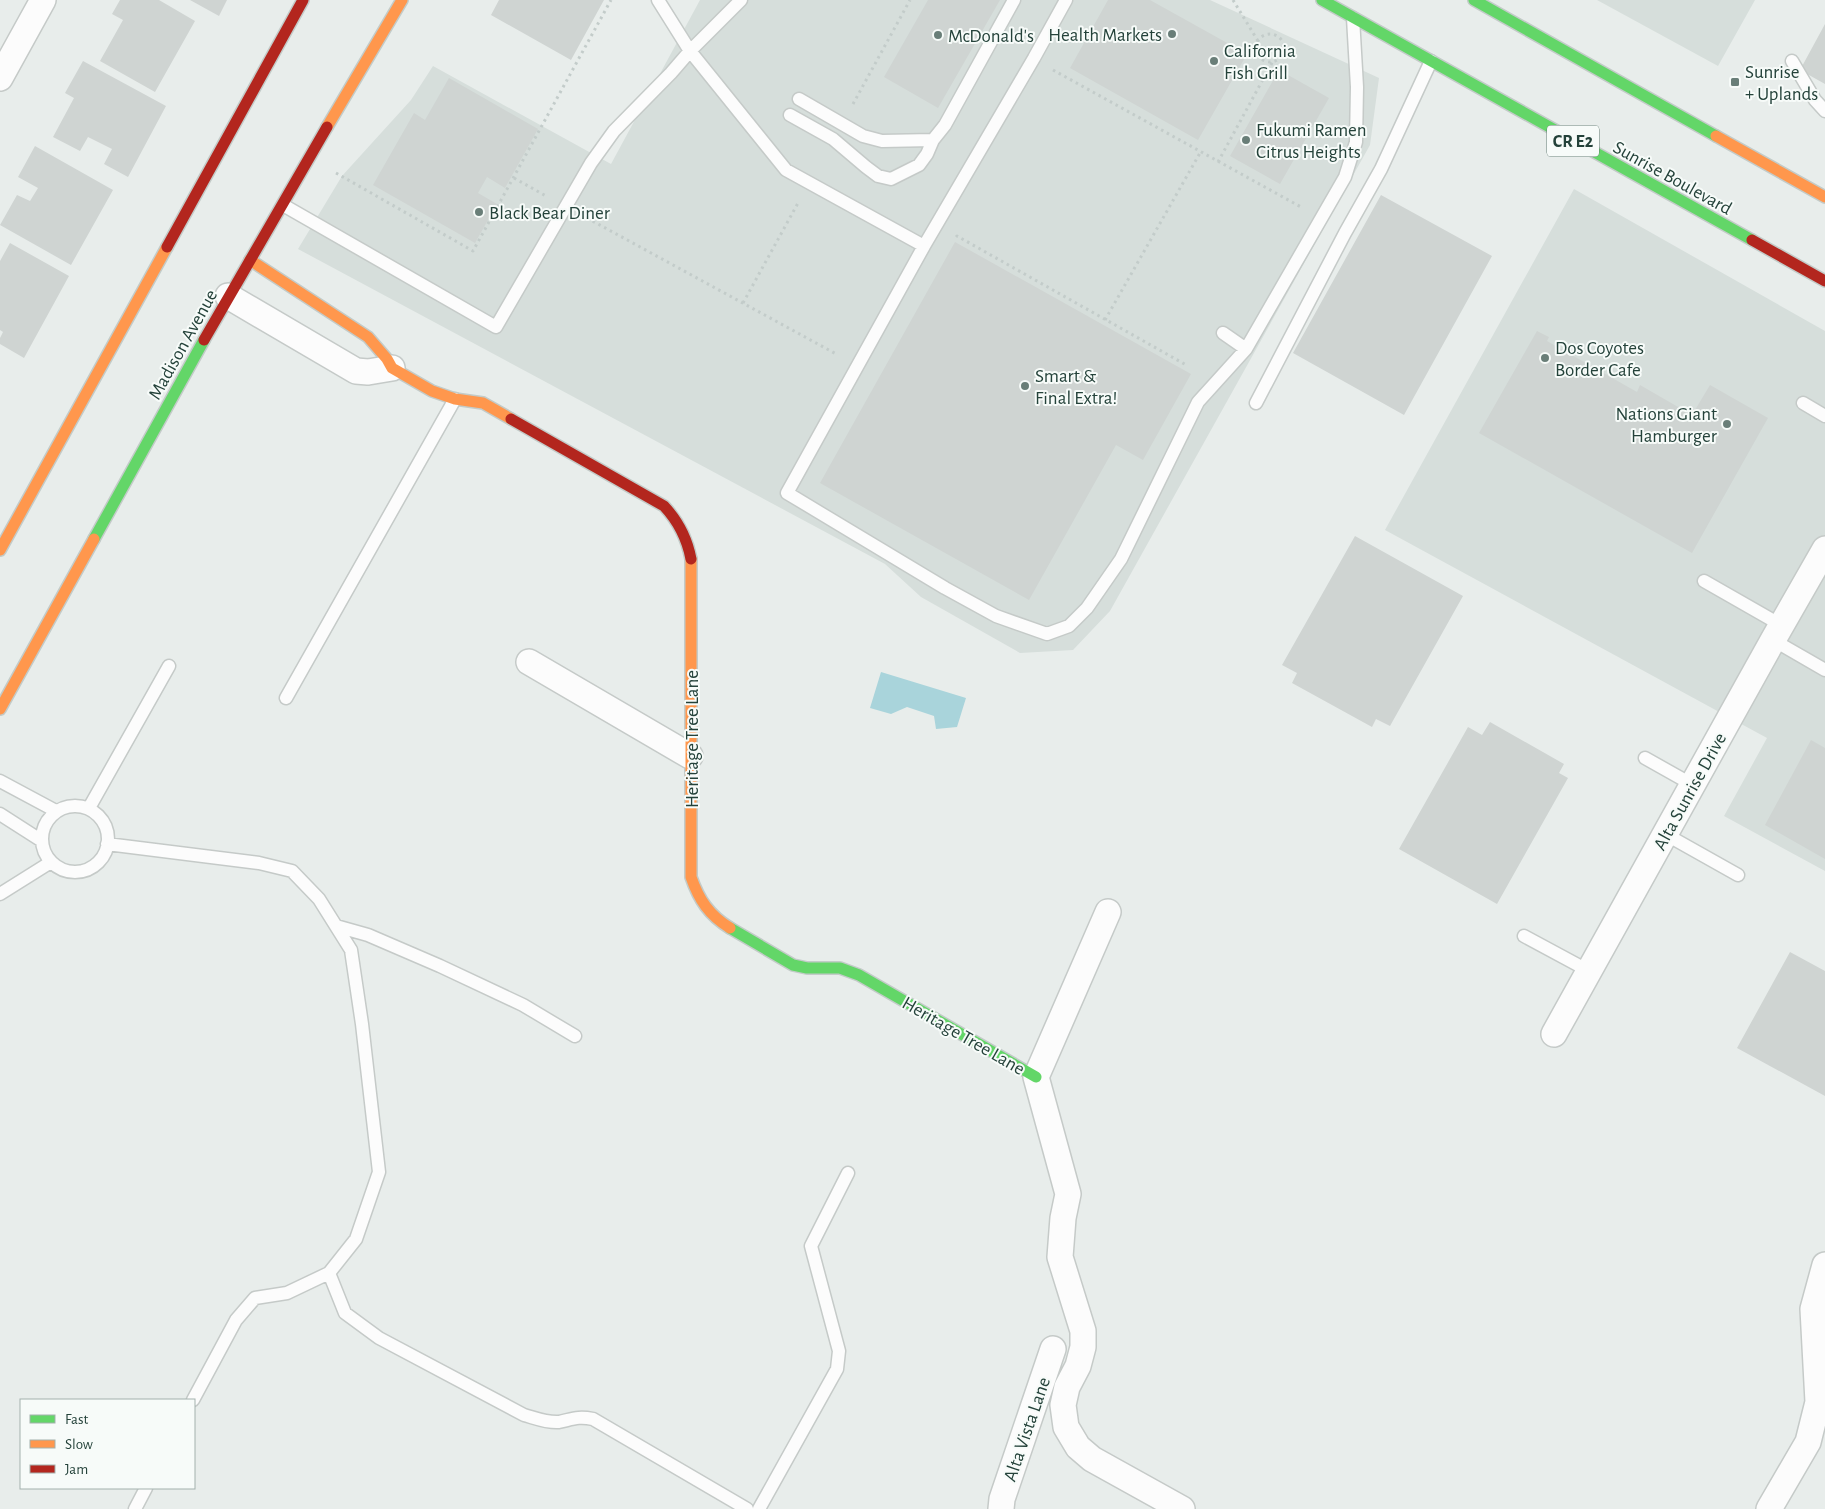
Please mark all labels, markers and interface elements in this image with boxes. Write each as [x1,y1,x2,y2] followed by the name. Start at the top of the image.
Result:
[1048,26,1162,45] place label: Health Markets
[948,27,1034,46] place label: McDonald's
[1166,28,1178,40] marker: Health Markets
[932,29,944,41] marker: McDonald's
[1224,42,1296,83] place label: California Fish Grill
[1208,55,1220,67] marker: California Fish Grill
[1745,63,1818,104] place label: Sunrise + Uplands
[1729,76,1741,88] marker: Sunrise + Uplands
[1256,121,1367,162] place label: Fukumi Ramen Citrus Heights
[1547,125,1599,156] road number: CR E2
[1240,134,1252,146] marker: Fukumi Ramen Citrus Heights
[1610,138,1735,219] street label: Sunrise Boulevard
[489,204,610,223] place label: Black Bear Diner
[473,206,485,218] marker: Black Bear Diner
[145,287,221,403] street label: Madison Avenue
[1555,339,1644,380] place label: Dos Coyotes Border Cafe
[1539,352,1551,364] marker: Dos Coyotes Border Cafe
[1035,367,1117,408] place label: Smart & Final Extra!
[1019,380,1031,392] marker: Smart & Final Extra!
[1615,405,1717,446] place label: Nations Giant Hamburger
[1721,418,1733,430] marker: Nations Giant Hamburger
[683,670,702,808] street label: Heritage Tree Lane
[1650,730,1730,854] street label: Alta Sunrise Drive
[899,994,1028,1079] street label: Heritage Tree Lane
[1001,1375,1054,1484] street label: Alta Vista Lane
[20,1399,195,1489] legend
[65,1412,89,1427] text: Fast
[65,1437,93,1452] text: Slow
[65,1462,88,1477] text: Jam

